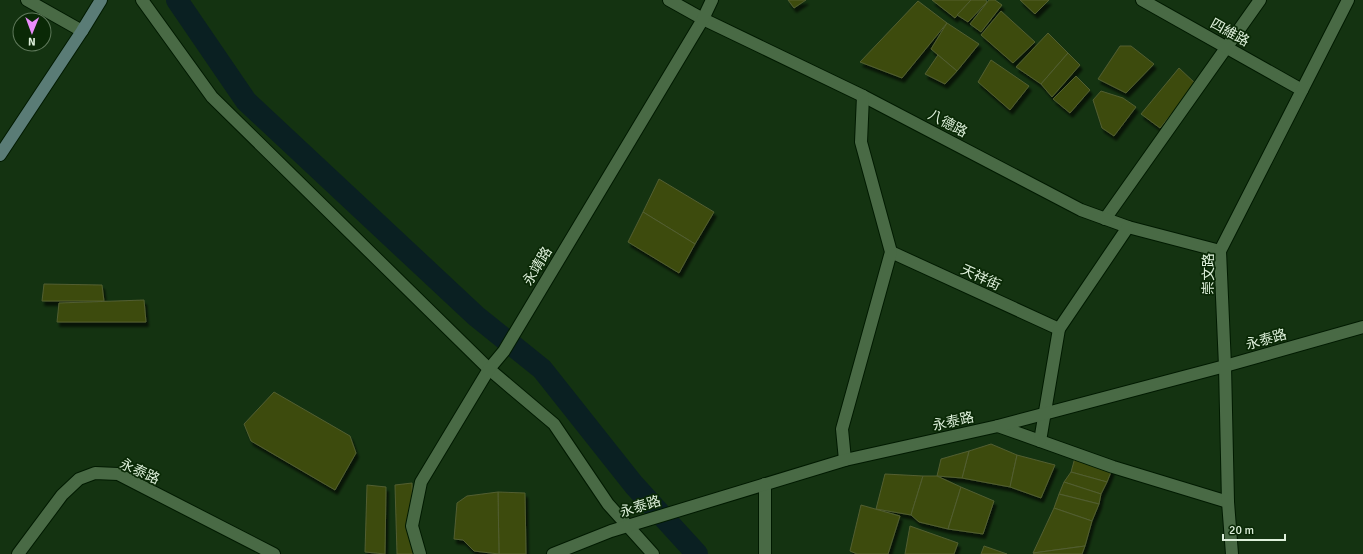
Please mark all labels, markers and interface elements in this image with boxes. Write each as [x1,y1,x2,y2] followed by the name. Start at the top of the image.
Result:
[12,12,52,52] north arrow
[1207,15,1252,50] street label: 四維路
[28,35,36,48] text: N
[925,106,970,141] street label: 八德路
[519,244,556,289] street label: 永靖路
[1200,253,1217,295] street label: 崇文路
[958,261,1003,294] street label: 天祥街
[1244,326,1289,353] street label: 永泰路
[931,408,975,434] street label: 永泰路
[117,455,162,488] street label: 永泰路
[618,492,663,521] street label: 永泰路
[1223,516,1285,542] scale bar
[1229,523,1254,538] text: 20 m

